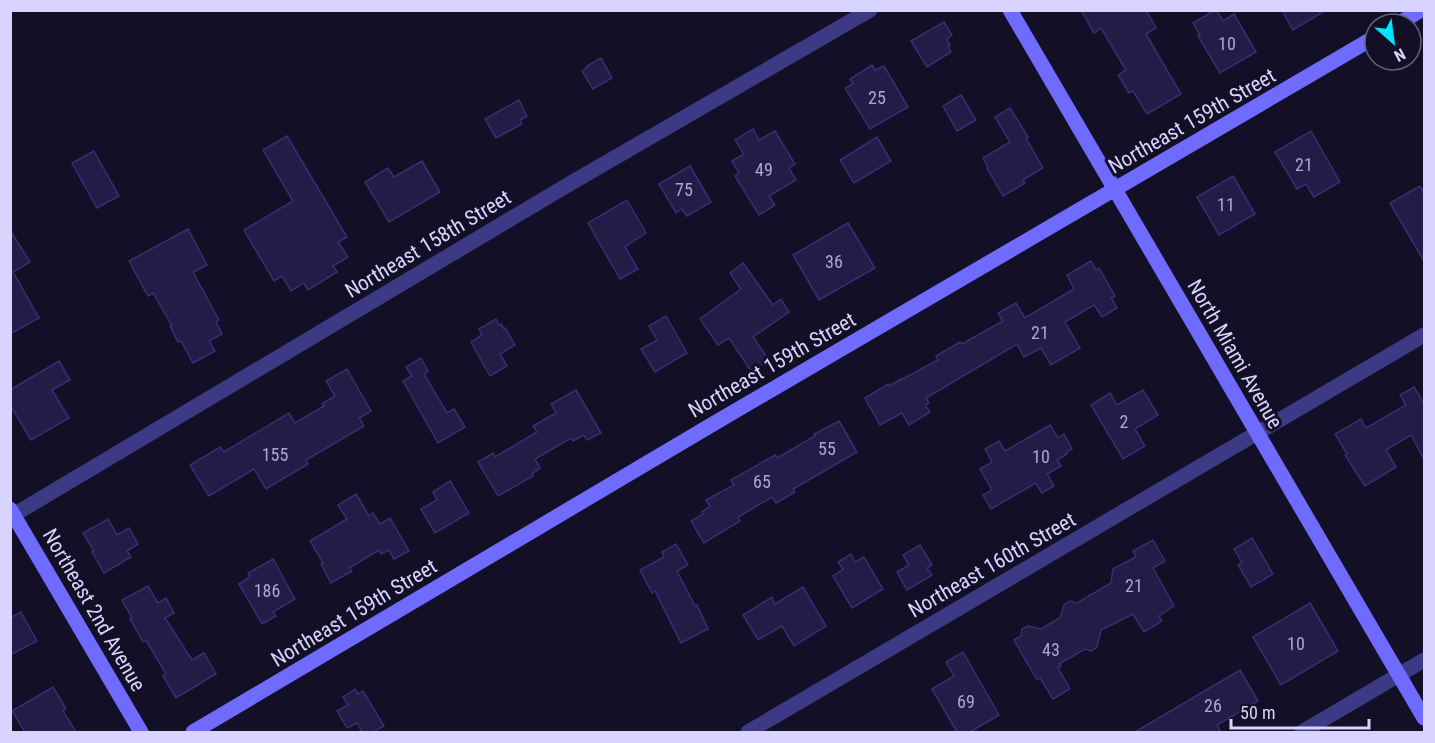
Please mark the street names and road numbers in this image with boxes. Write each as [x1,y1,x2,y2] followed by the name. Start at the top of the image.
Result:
[1104,63,1280,179] street label: Northeast 159th Street
[341,185,515,303] street label: Northeast 158th Street
[1183,275,1288,433] street label: North Miami Avenue
[684,307,860,423] street label: Northeast 159th Street
[904,507,1080,623] street label: Northeast 160th Street
[38,525,150,696] street label: Northeast 2nd Avenue
[267,554,441,672] street label: Northeast 159th Street

